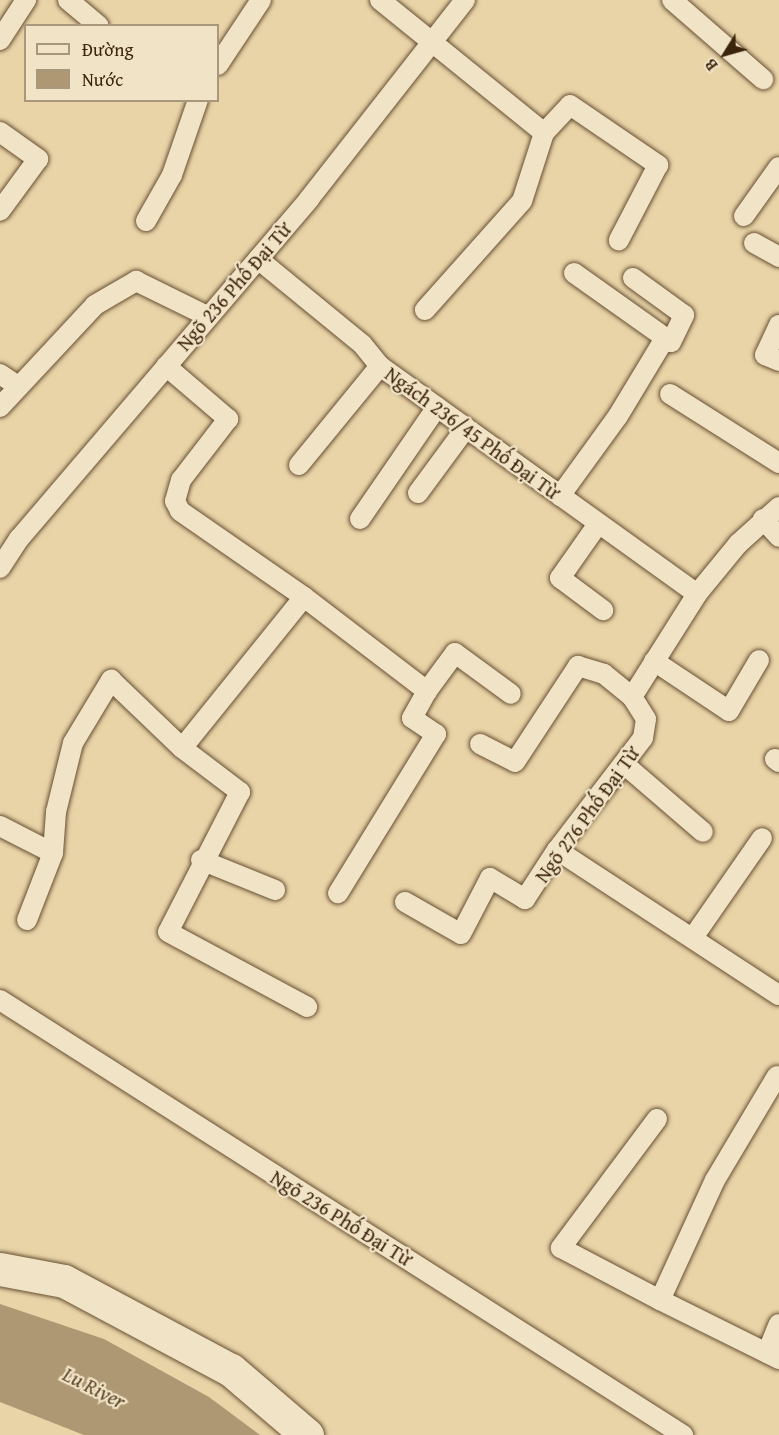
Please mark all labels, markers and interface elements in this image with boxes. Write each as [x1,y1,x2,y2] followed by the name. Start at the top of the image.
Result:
[24,24,219,102] legend
[695,24,755,84] north arrow
[82,36,133,63] text: Đường
[698,54,723,76] text: B
[82,66,123,93] text: Nước
[171,217,297,355] street label: Ngõ 236 Phố Đại Từ
[381,361,565,505] street label: Ngách 236/45 Phố Đại Từ
[529,741,645,887] street label: Ngõ 276 Phố Đại Từ
[267,1165,417,1271] street label: Ngõ 236 Phố Đại Từ
[58,1362,130,1414] water label: Lu River

